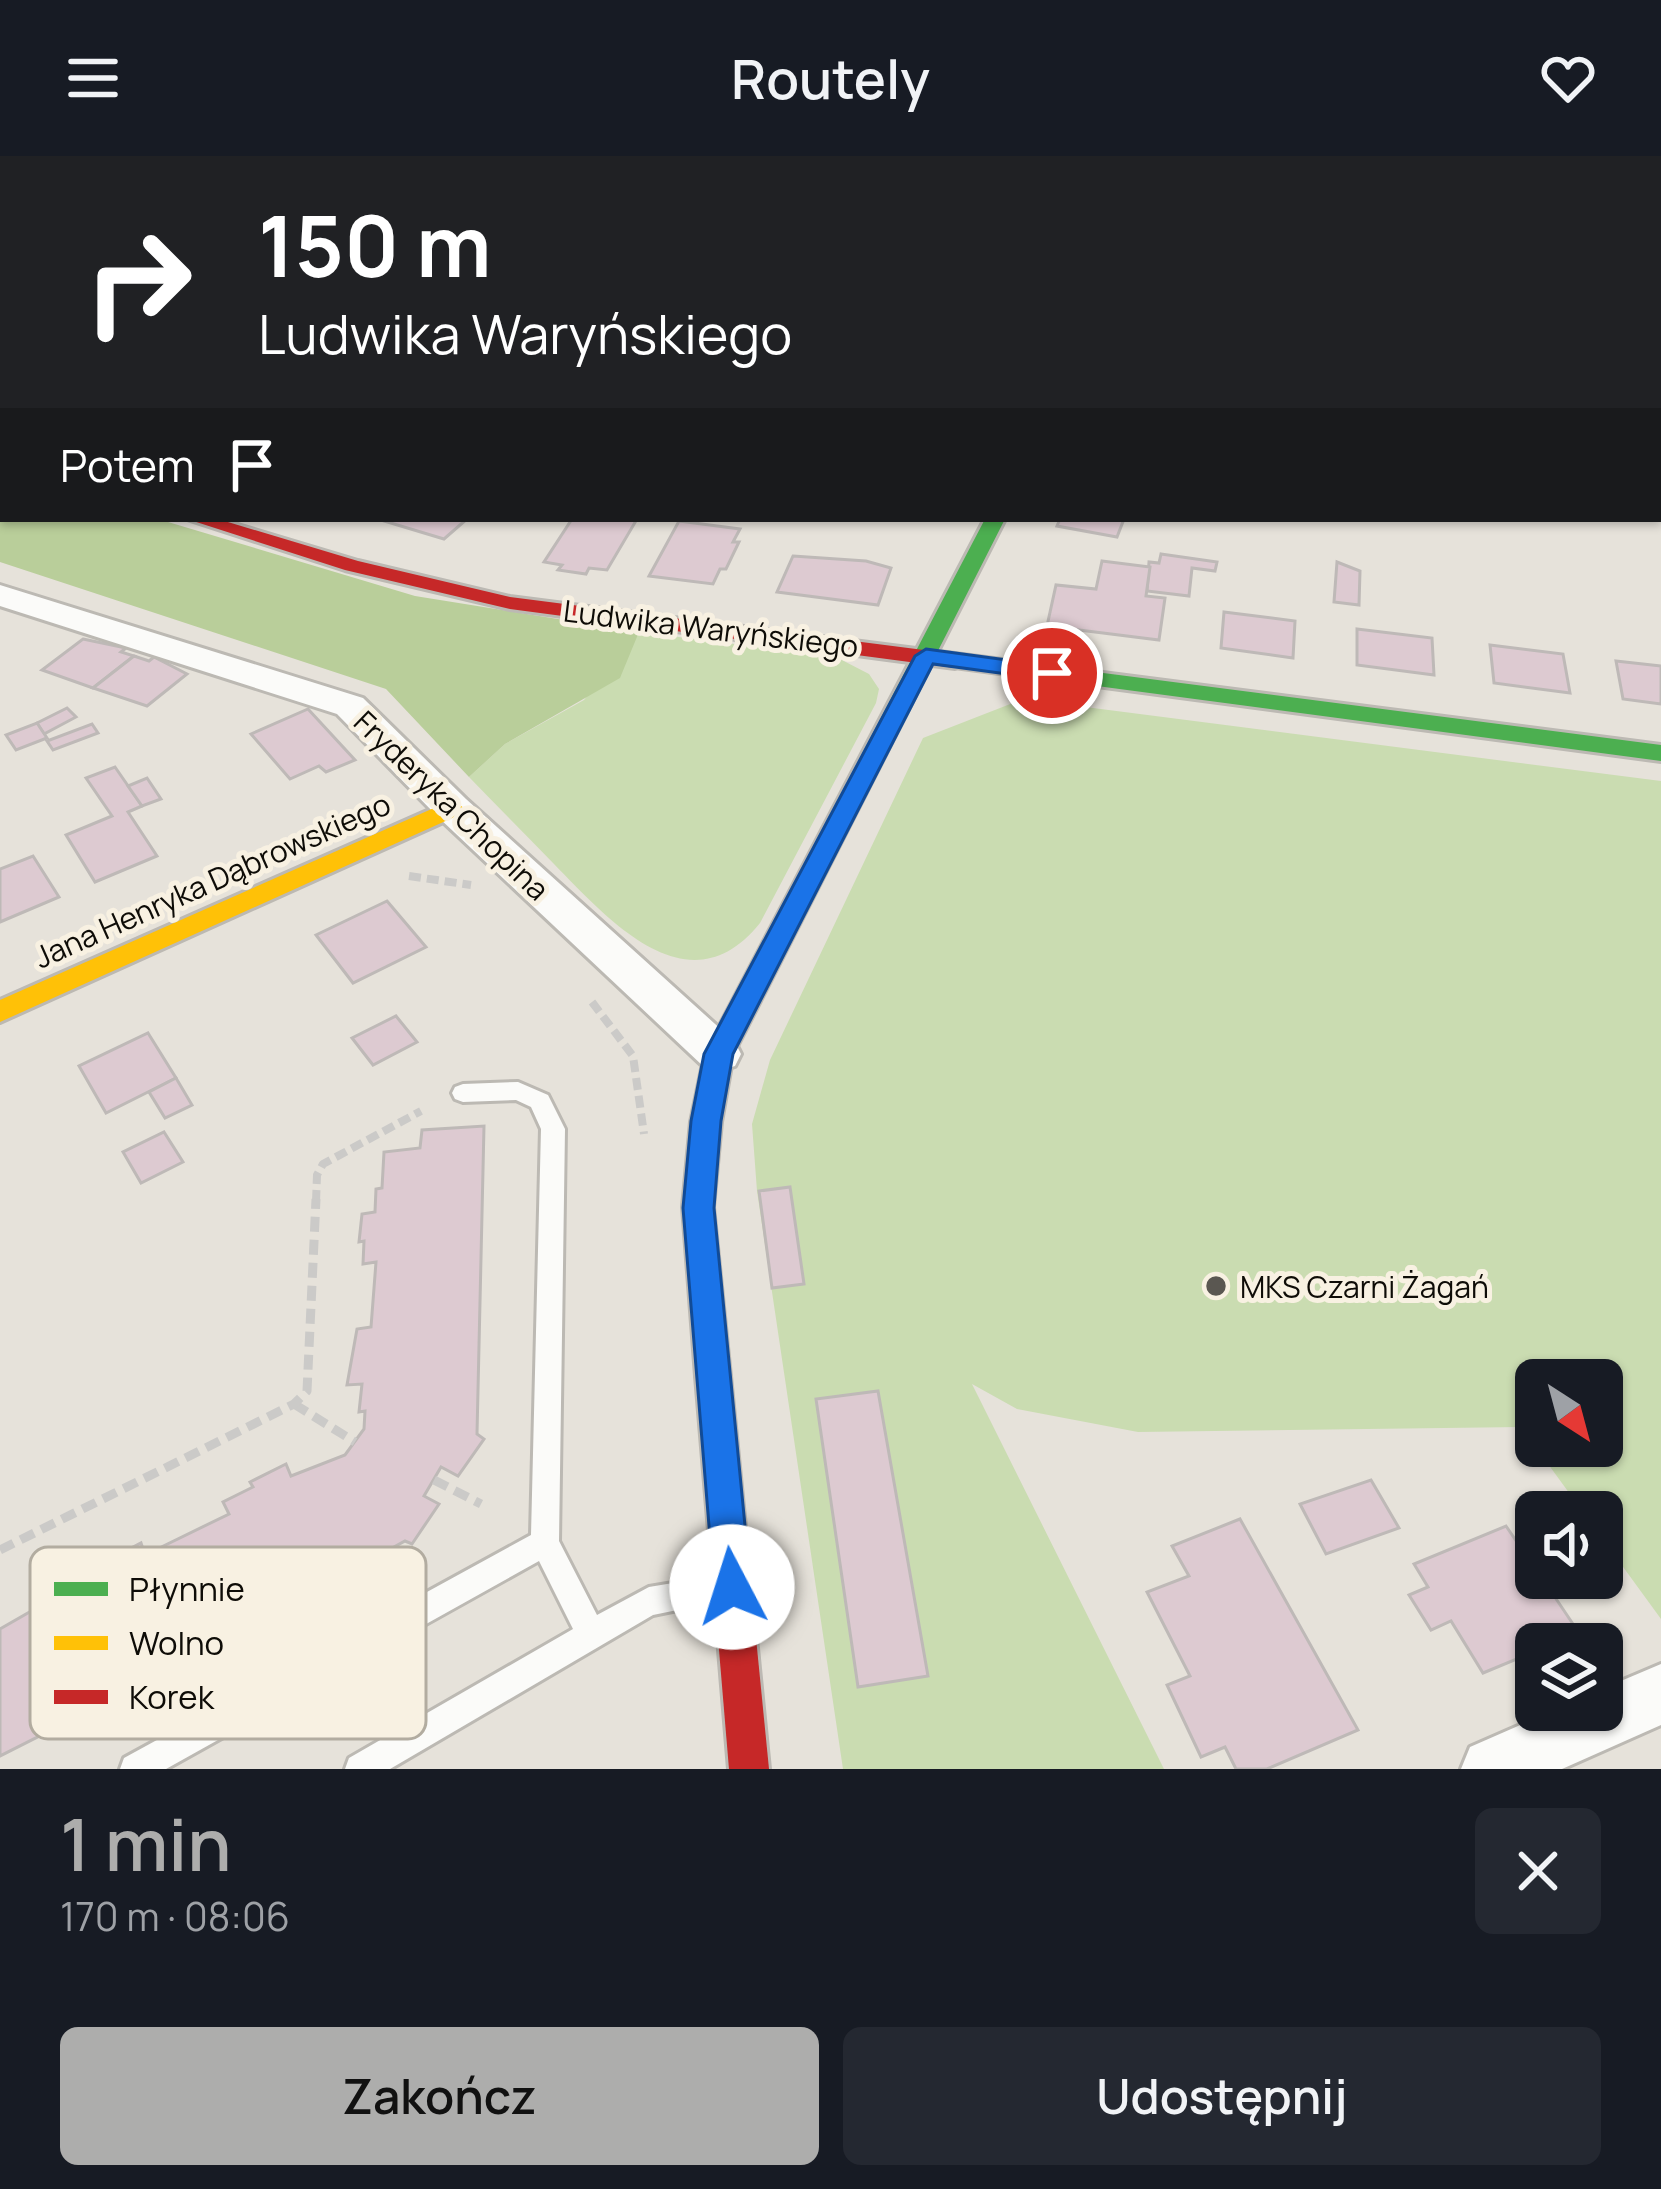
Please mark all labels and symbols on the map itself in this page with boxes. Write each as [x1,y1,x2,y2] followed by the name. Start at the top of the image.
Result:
[561,590,861,666] street label: Ludwika Waryńskiego
[1001,622,1103,724] pin
[345,701,559,909] street label: Fryderyka Chopina
[27,783,397,977] street label: Jana Henryka Dąbrowskiego
[1240,1266,1489,1307] place label: MKS Czarni Żagań
[1203,1273,1229,1299] marker: MKS Czarni Żagań
[1515,1359,1623,1467] north arrow
[669,1524,795,1650] position arrow
[30,1547,426,1739] legend
[129,1566,245,1611] text: Płynnie
[129,1620,224,1665] text: Wolno
[129,1674,216,1719] text: Korek

